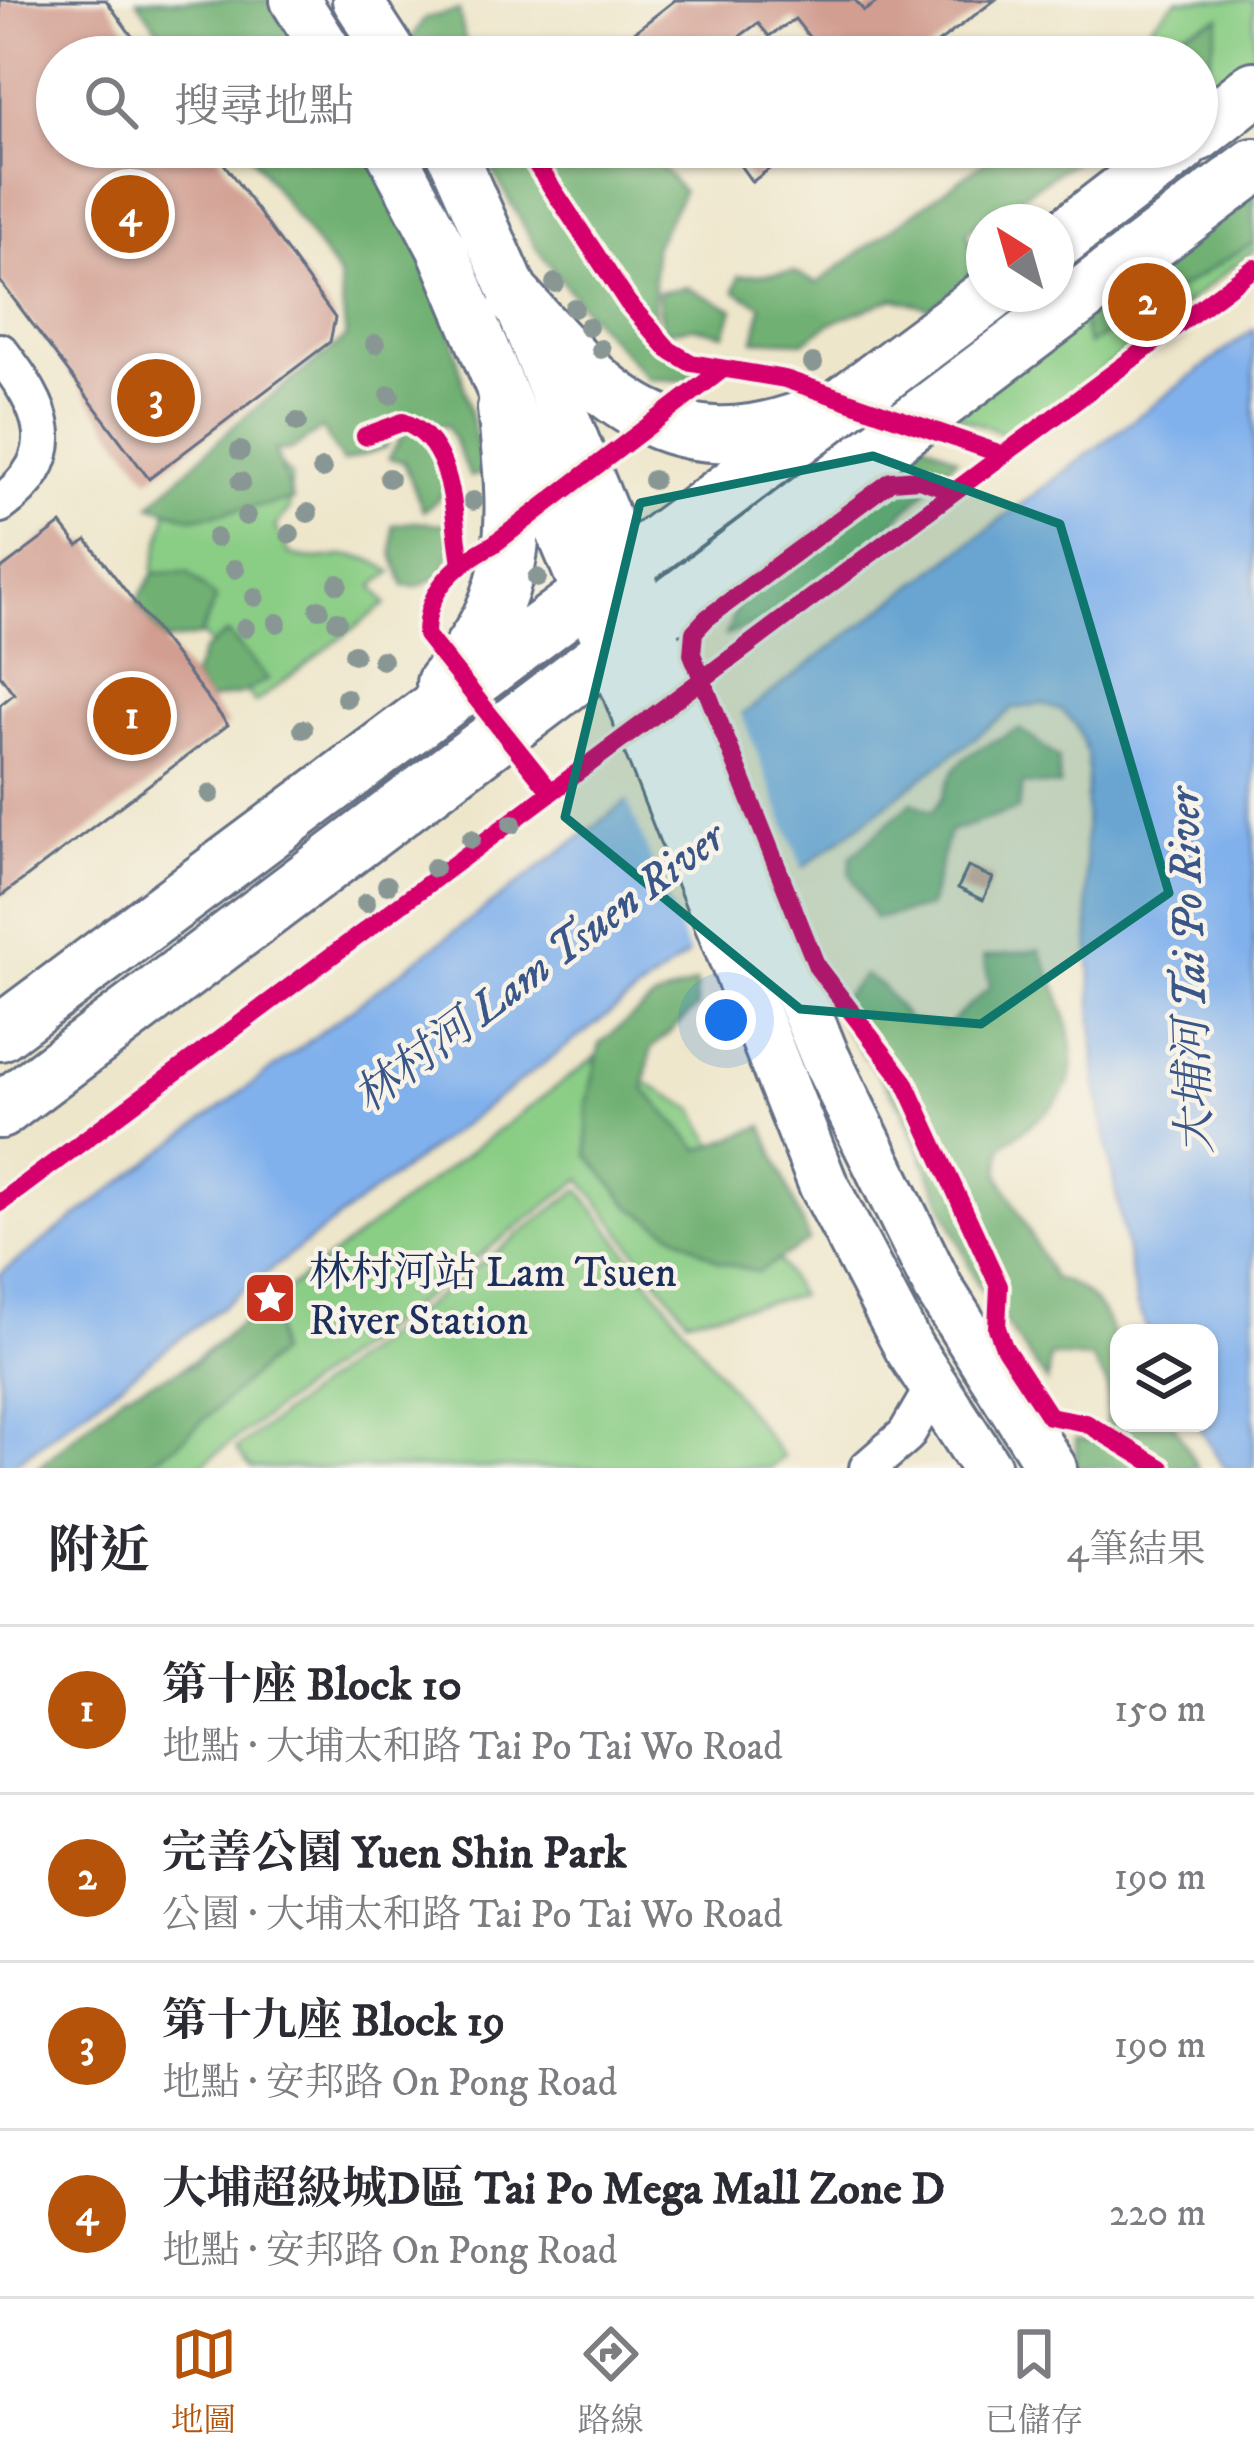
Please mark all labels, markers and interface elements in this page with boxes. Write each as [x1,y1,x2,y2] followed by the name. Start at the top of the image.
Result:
[36,36,1218,168] search box
[78,69,144,135] icon: search
[174,80,354,136] text: 搜尋地點
[91,169,169,259] pin: 4
[966,204,1074,312] north arrow
[1108,257,1186,347] pin: 2
[117,353,195,443] pin: 3
[93,671,171,761] pin: 1
[1157,784,1225,1155] water label: 大埔河 Tai Po River
[344,809,739,1126] water label: 林村河 Lam Tsuen River
[696,990,756,1050] your location
[309,1248,677,1348] place label: 林村河站 Lam Tsuen River Station
[242,1270,298,1326] place icon: 林村河站 Lam Tsuen River Station
[1110,1324,1218,1432] map controls
[1110,1324,1218,1432] button: layers
[48,1520,150,1584] text: 附近
[1067,1526,1206,1575] text: 4筆結果
[162,1658,462,1714] text: 第十座 Block 10
[80,1685,94,1734] text: 1
[1114,1685,1206,1734] text: 150 m
[162,1723,783,1772] text: 地點 · 大埔太和路 Tai Po Tai Wo Road
[162,1826,627,1882] text: 完善公園 Yuen Shin Park
[77,1853,97,1902] text: 2
[1114,1853,1206,1902] text: 190 m
[162,1891,783,1940] text: 公園 · 大埔太和路 Tai Po Tai Wo Road
[162,1994,505,2050] text: 第十九座 Block 19
[80,2021,94,2070] text: 3
[1114,2021,1206,2070] text: 190 m
[162,2059,617,2108] text: 地點 · 安邦路 On Pong Road
[162,2162,945,2218] text: 大埔超級城D區 Tai Po Mega Mall Zone D
[76,2189,98,2238] text: 4
[1109,2189,1206,2238] text: 220 m
[162,2227,617,2276] text: 地點 · 安邦路 On Pong Road
[171,2321,237,2442] tab: 地圖
[578,2321,644,2442] tab: 路線
[985,2321,1084,2442] tab: 已儲存

